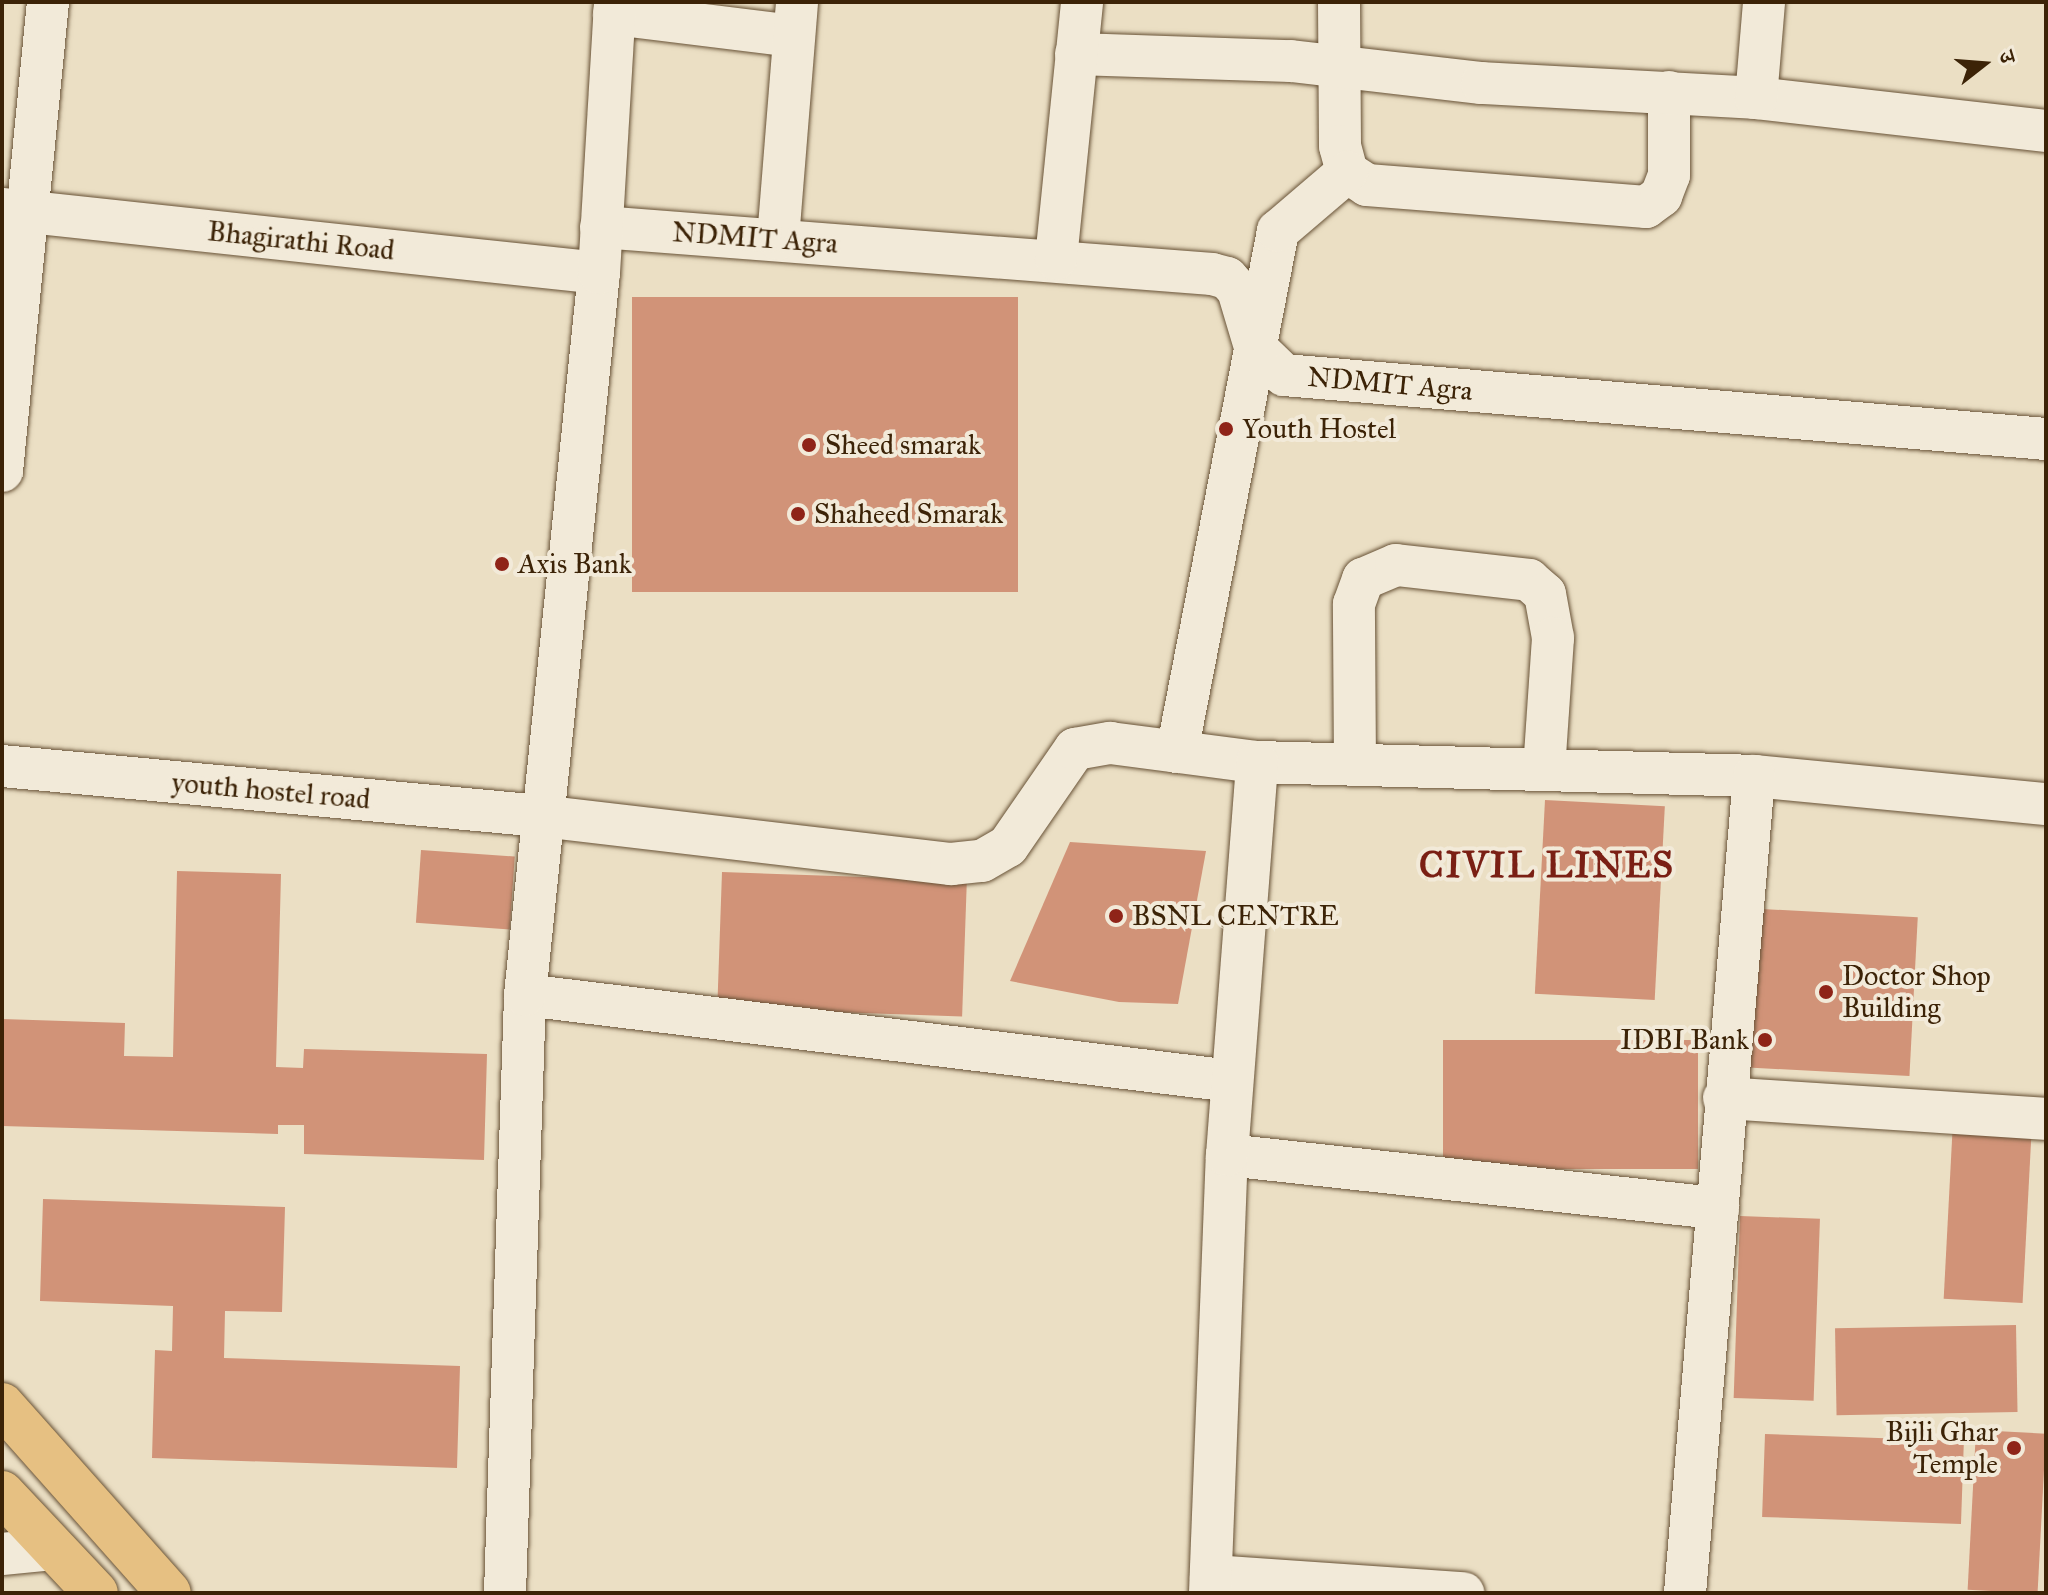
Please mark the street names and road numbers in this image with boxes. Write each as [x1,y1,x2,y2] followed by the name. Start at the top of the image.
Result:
[206,214,396,268] street label: Bhagirathi Road
[671,215,839,261] street label: NDMIT Agra
[1306,360,1474,408] street label: NDMIT Agra
[170,766,372,816] street label: youth hostel road

